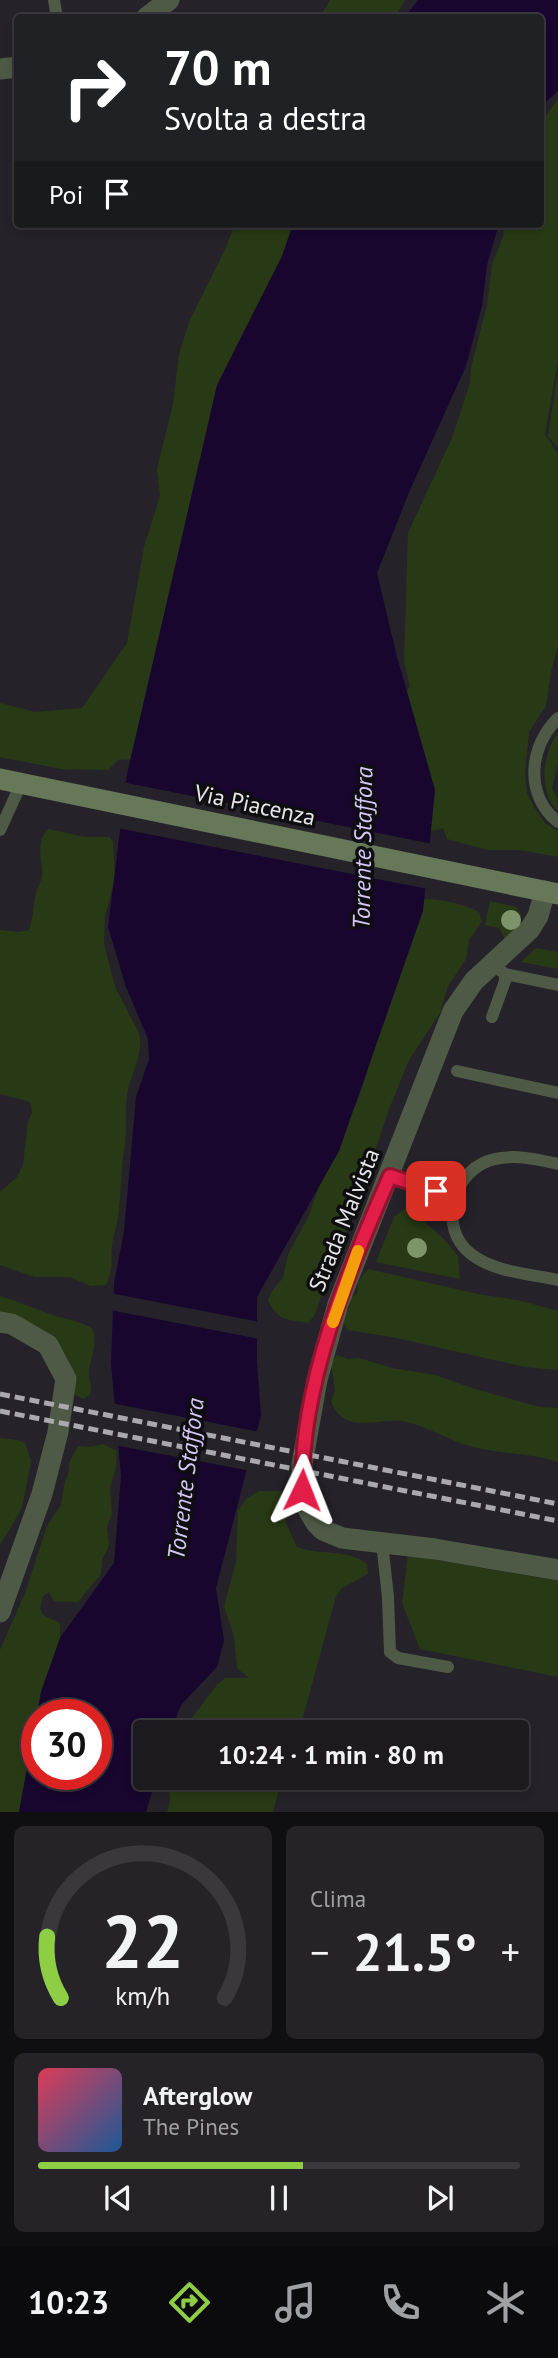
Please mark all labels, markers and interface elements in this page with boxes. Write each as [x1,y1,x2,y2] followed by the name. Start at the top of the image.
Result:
[164,35,271,99] text: 70 m
[49,42,140,133] icon: right
[164,97,367,139] text: Svolta a destra
[98,175,136,213] icon: arrive
[49,178,84,211] text: Poi
[346,766,379,930] water label: Torrente Staffora
[191,777,318,831] street label: Via Piacenza
[302,1144,385,1296] street label: Strada Malvista
[406,1161,466,1221] pin
[417,1172,455,1210] icon: arrive
[160,1396,211,1562] water label: Torrente Staffora
[265,1453,339,1527] position arrow
[21,1699,112,1790] speed limit sign: 30
[218,1738,444,1771] text: 10:24 · 1 min · 80 m
[310,1884,366,1913] text: Clima
[102,1895,184,1989] text: 22
[353,1918,477,1985] text: 21.5°
[310,1927,329,1976] text: −
[501,1927,520,1976] text: +
[116,1980,170,2012] text: km/h
[143,2079,252,2112] text: Afterglow
[143,2112,239,2141] text: The Pines
[99,2179,137,2217] icon: previous
[260,2179,298,2217] icon: pause
[421,2179,459,2217] icon: next
[165,2278,214,2327] icon: directions
[271,2278,320,2327] icon: music
[376,2278,425,2327] icon: phone
[481,2278,530,2327] icon: climate
[28,2281,109,2323] text: 10:23

